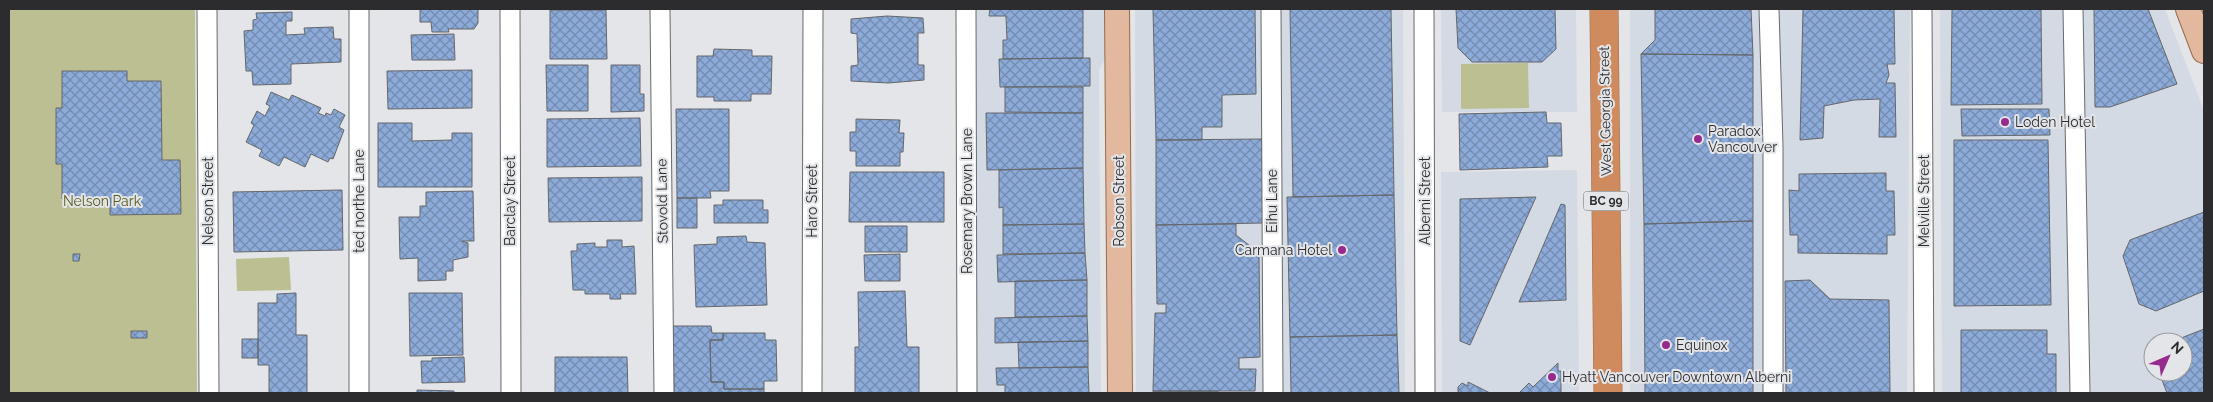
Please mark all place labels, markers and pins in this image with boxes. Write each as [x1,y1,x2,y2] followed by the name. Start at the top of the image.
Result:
[2015,114,2095,130] place label: Loden Hotel
[1999,116,2011,128] marker: Loden Hotel
[1708,123,1777,155] place label: Paradox Vancouver
[1692,133,1704,145] marker: Paradox Vancouver
[1235,242,1332,258] place label: Carmana Hotel
[1336,244,1348,256] marker: Carmana Hotel
[1676,337,1728,353] place label: Equinox
[1660,339,1672,351] marker: Equinox
[1562,369,1791,385] place label: Hyatt Vancouver Downtown Alberni
[1546,371,1558,383] marker: Hyatt Vancouver Downtown Alberni

